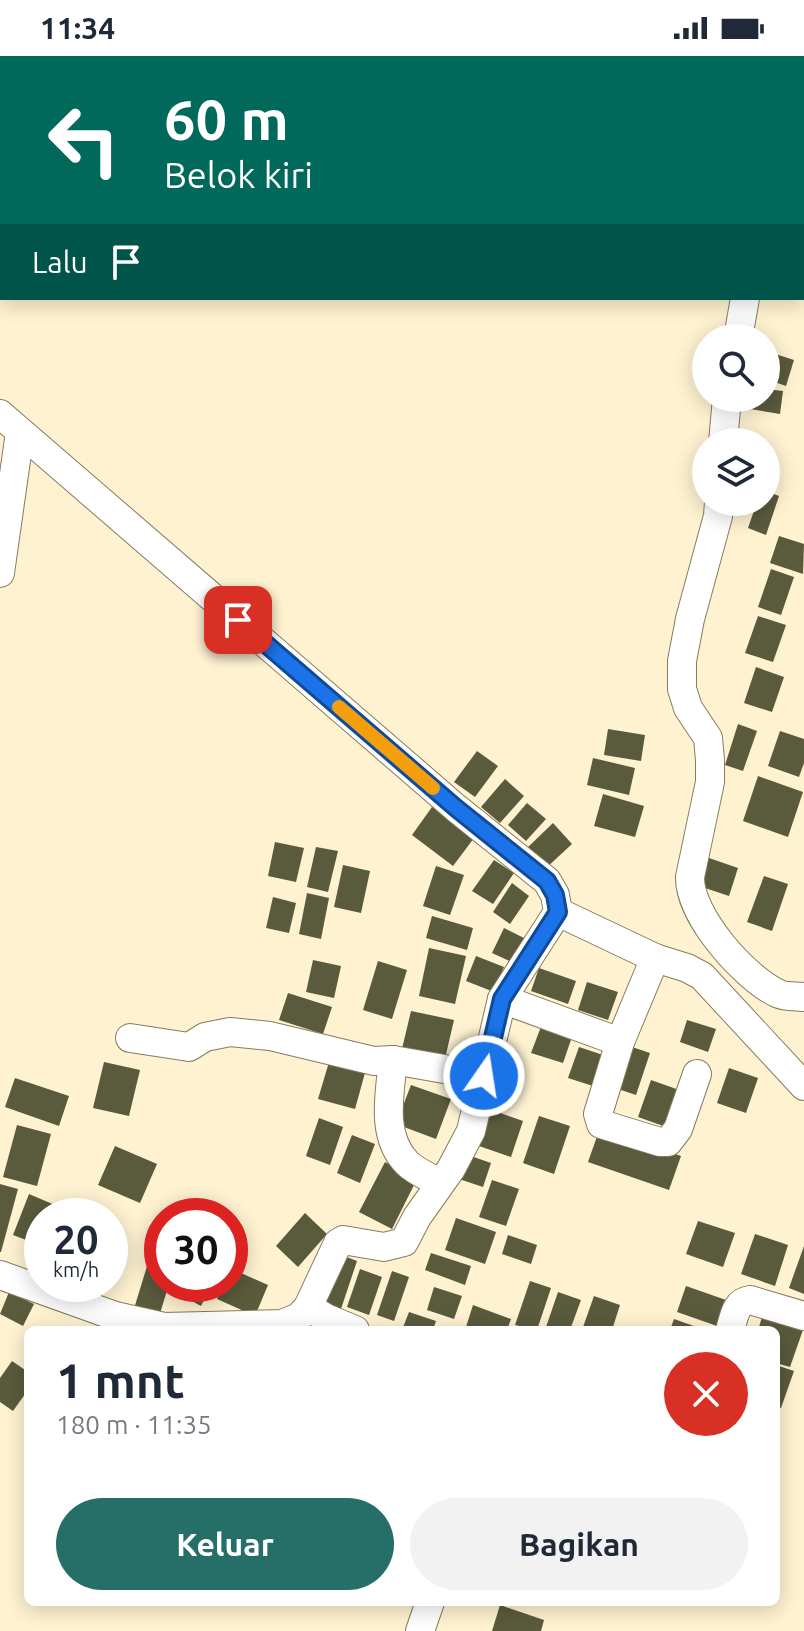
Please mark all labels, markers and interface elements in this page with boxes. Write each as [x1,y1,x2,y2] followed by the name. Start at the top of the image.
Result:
[40,11,115,45] text: 11:34
[32,88,136,192] icon: left
[164,88,289,151] text: 60 m
[164,154,313,195] text: Belok kiri
[104,240,148,284] icon: arrive
[32,245,88,279] text: Lalu
[692,324,780,516] map controls
[692,324,780,412] button: search
[692,428,780,516] button: layers
[204,586,272,654] pin
[216,598,260,642] icon: arrive
[442,1034,526,1118] position arrow
[144,1198,248,1302] speed limit sign: 30
[53,1217,99,1262] text: 20
[53,1258,99,1281] text: km/h
[664,1352,748,1436] button: close
[56,1353,185,1407] text: 1 mnt
[56,1410,212,1439] text: 180 m · 11:35
[56,1498,394,1590] button: Keluar
[410,1498,748,1590] button: Bagikan

